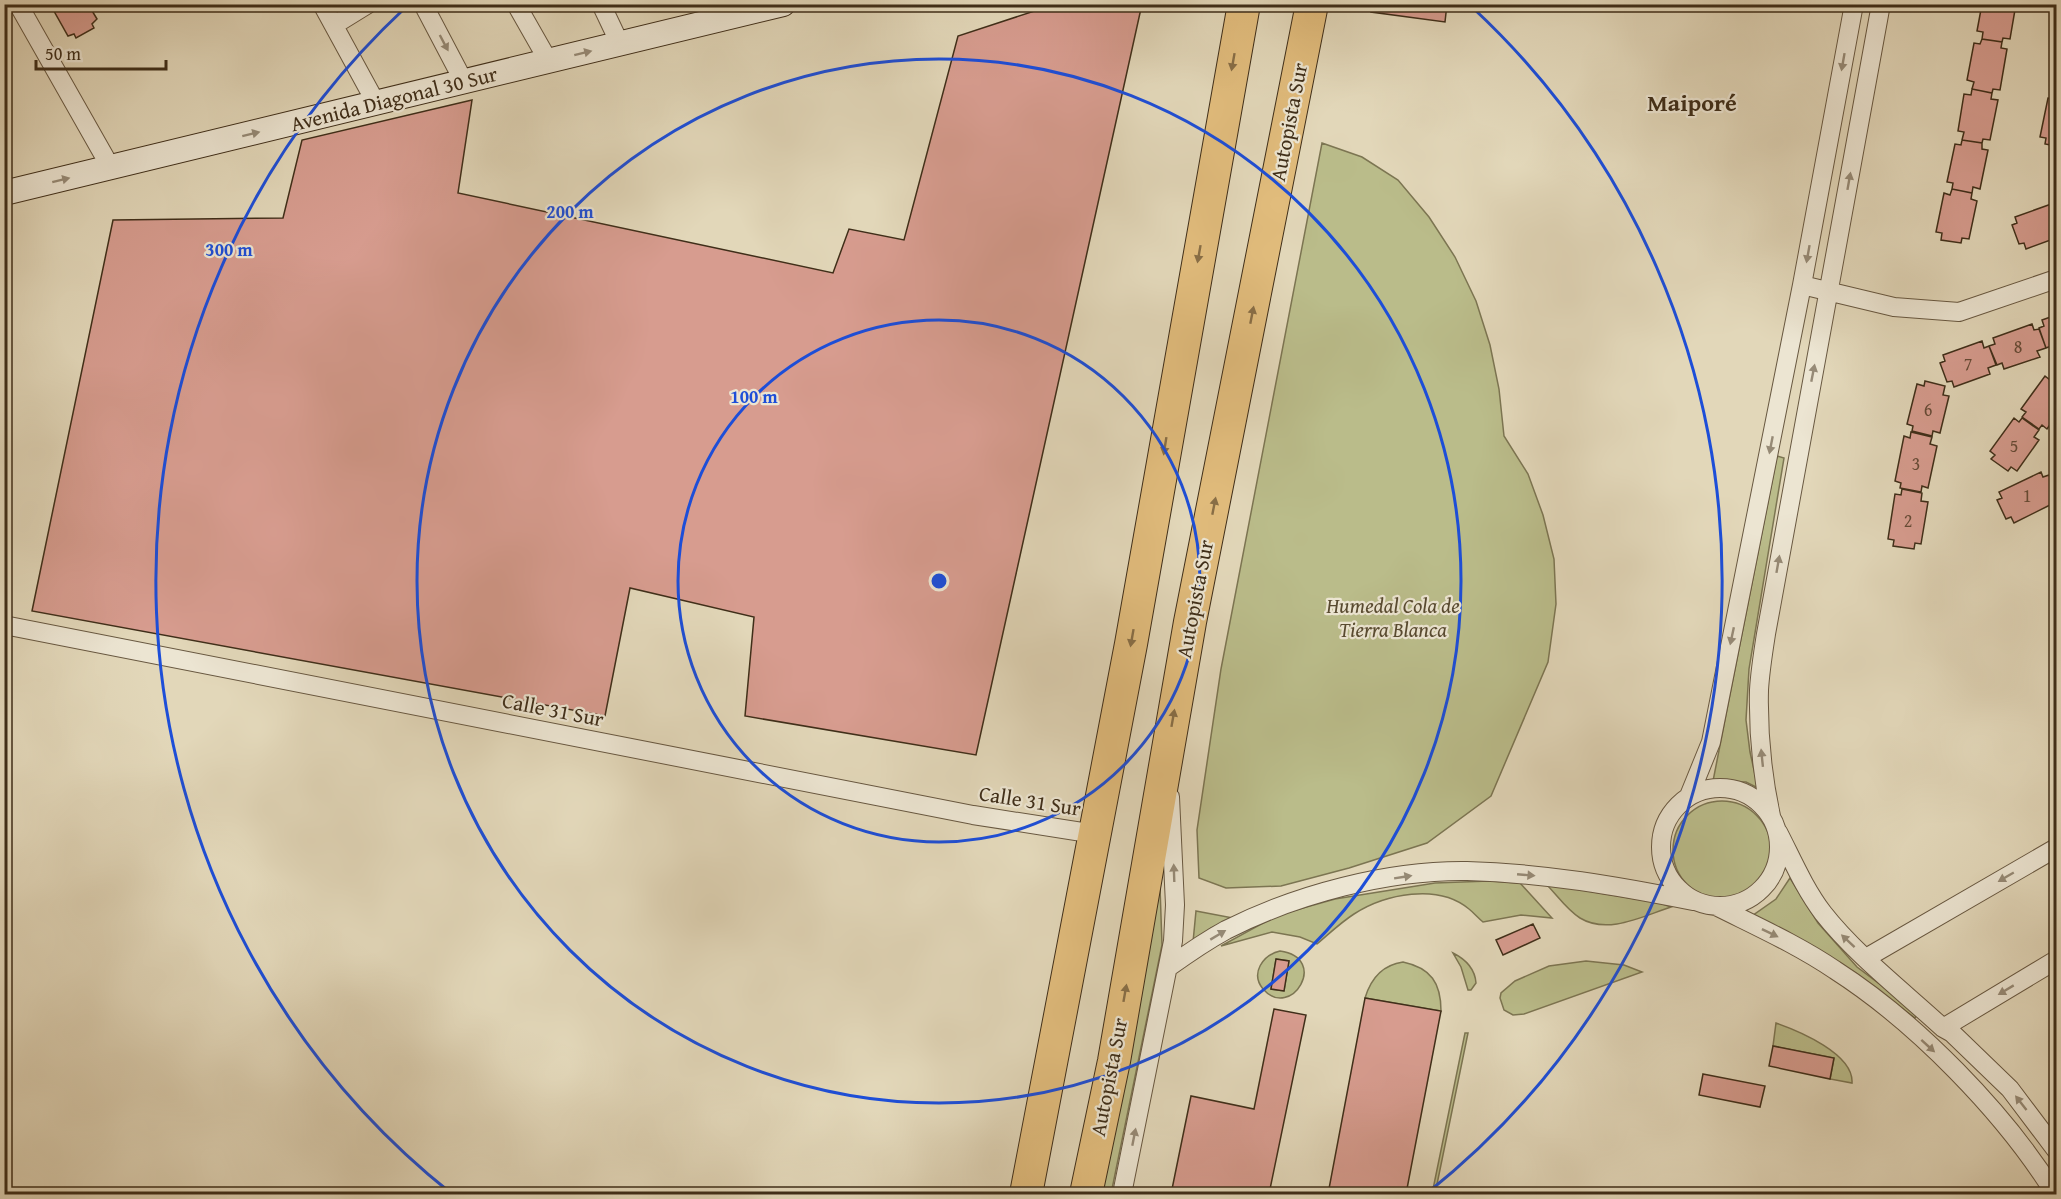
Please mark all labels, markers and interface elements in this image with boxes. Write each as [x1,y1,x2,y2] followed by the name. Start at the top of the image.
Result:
[36,33,166,71] scale bar
[439,35,449,52] one-way arrow
[45,40,81,67] text: 50 m
[574,48,592,58] one-way arrow
[1228,53,1237,72] one-way arrow
[1838,53,1847,72] one-way arrow
[287,58,501,139] street label: Avenida Diagonal 30 Sur
[1262,60,1315,184] street label: Autopista Sur
[1647,85,1737,120] district label: Maiporé
[242,128,260,138] one-way arrow
[1845,171,1854,190] one-way arrow
[52,174,71,184] one-way arrow
[546,198,594,225] text: 200 m
[205,236,253,263] text: 300 m
[1803,244,1812,263] one-way arrow
[1194,245,1203,264] one-way arrow
[1248,305,1257,324] one-way arrow
[2014,333,2022,360] house number: 8
[1964,350,1972,377] house number: 7
[1809,363,1818,382] one-way arrow
[730,383,778,410] text: 100 m
[1924,396,1932,423] house number: 6
[2010,432,2018,459] house number: 5
[1766,436,1775,455] one-way arrow
[1161,437,1170,456] one-way arrow
[1912,450,1920,477] house number: 3
[2023,482,2031,509] house number: 1
[1209,497,1219,515] one-way arrow
[1904,507,1912,534] house number: 2
[1168,537,1221,661] street label: Autopista Sur
[1774,555,1783,574] one-way arrow
[929,571,949,591] centre of rings
[1325,590,1460,645] park label: Humedal Cola de Tierra Blanca
[1727,627,1736,646] one-way arrow
[1127,629,1136,648] one-way arrow
[500,684,607,735] street label: Calle 31 Sur
[1169,708,1178,727] one-way arrow
[1757,748,1767,767] one-way arrow
[977,777,1084,824] street label: Calle 31 Sur
[1169,863,1179,882] one-way arrow
[1516,870,1535,880] one-way arrow
[1393,872,1412,881] one-way arrow
[1997,872,2014,882] one-way arrow
[1762,928,1779,938] one-way arrow
[1210,930,1227,940] one-way arrow
[1841,934,1856,948] one-way arrow
[1121,983,1130,1002] one-way arrow
[1998,985,2014,996] one-way arrow
[1082,1015,1135,1139] street label: Autopista Sur
[1921,1038,1935,1052] one-way arrow
[2015,1096,2027,1111] one-way arrow
[1130,1127,1139,1146] one-way arrow

